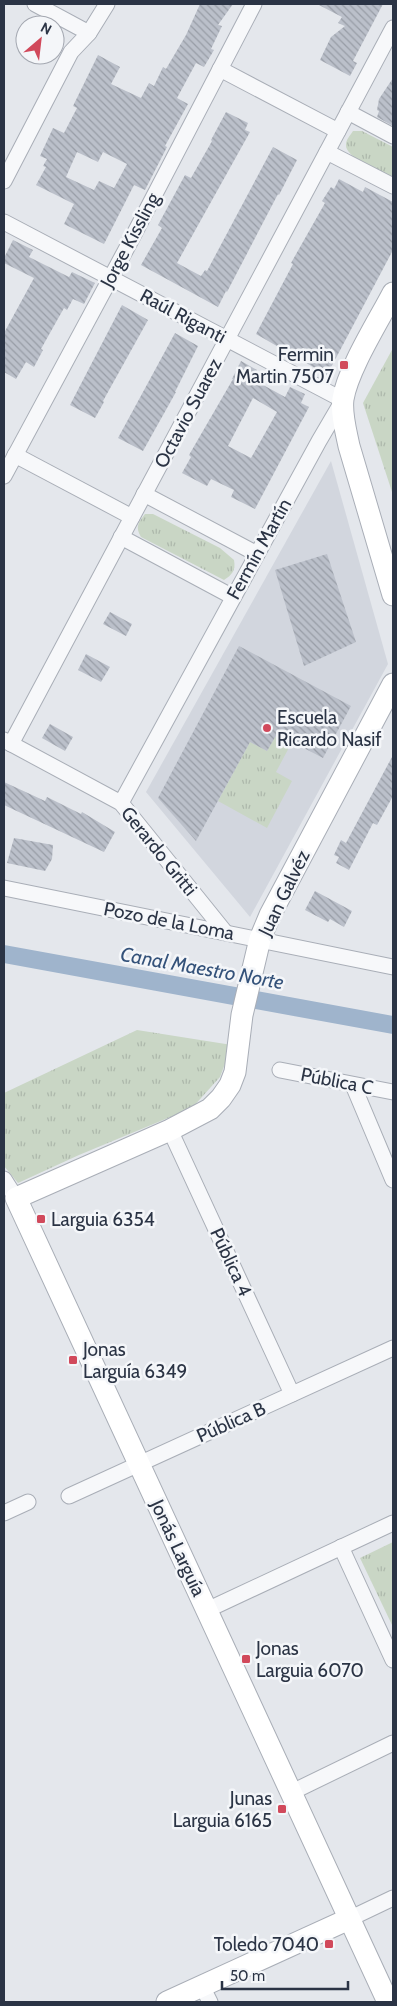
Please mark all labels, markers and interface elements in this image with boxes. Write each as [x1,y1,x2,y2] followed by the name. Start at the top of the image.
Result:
[15,15,65,65] north arrow
[38,18,55,39] text: N
[95,188,165,292] street label: Jorge Kissling
[136,284,230,348] street label: Raúl Riganti
[236,343,334,388] place label: Fermin Martin 7507
[149,354,227,472] street label: Octavio Suarez
[338,359,350,371] marker: Fermin Martin 7507
[222,494,296,604] street label: Fermín Martín
[277,706,382,751] place label: Escuela Ricardo Nasif
[261,722,273,734] marker: Escuela Ricardo Nasif
[116,802,202,900] street label: Gerardo Gritti
[253,846,315,941] street label: Juan Galvéz
[102,897,236,945] street label: Pozo de la Loma
[119,942,285,994] water label: Canal Maestro Norte
[299,1063,376,1099] street label: Pública C
[51,1208,155,1231] place label: Larguia 6354
[35,1213,47,1225] marker: Larguia 6354
[205,1224,257,1300] street label: Pública 4
[82,1338,187,1383] place label: Jonas Larguía 6349
[67,1354,79,1366] marker: Jonas Larguía 6349
[193,1397,269,1447] street label: Pública B
[145,1495,210,1600] street label: Jonás Larguía
[255,1637,364,1682] place label: Jonas Larguia 6070
[240,1653,252,1665] marker: Jonas Larguia 6070
[173,1787,272,1832] place label: Junas Larguia 6165
[276,1803,288,1815] marker: Junas Larguia 6165
[214,1933,319,1956] place label: Toledo 7040
[323,1938,335,1950] marker: Toledo 7040
[222,1958,348,1990] scale bar
[230,1967,265,1985] text: 50 m

